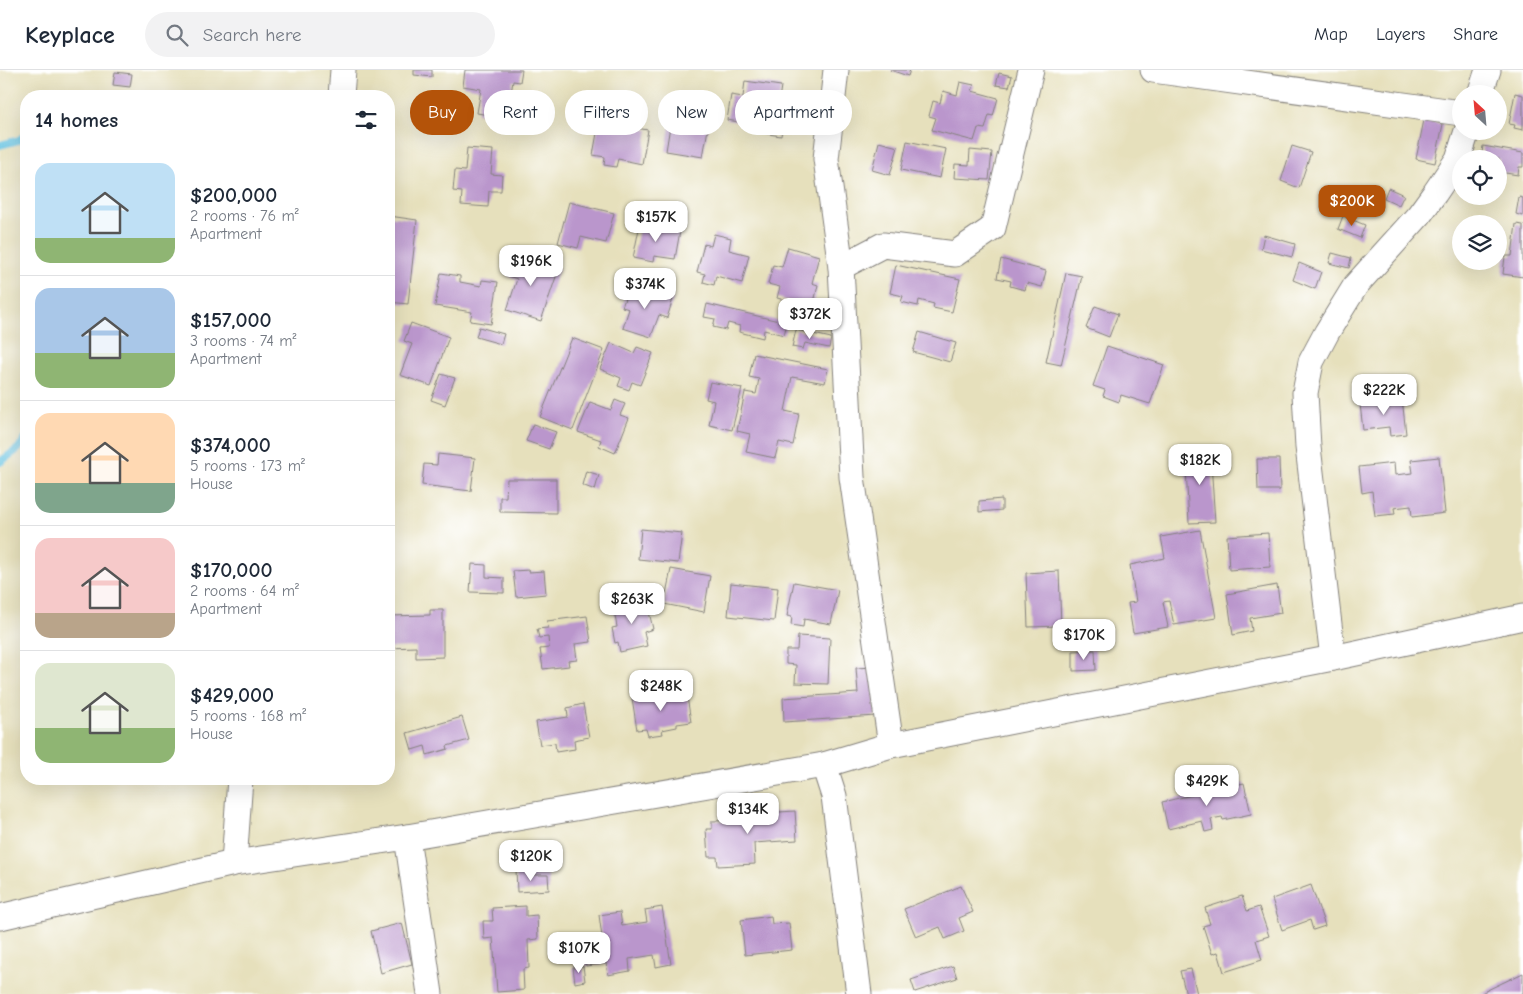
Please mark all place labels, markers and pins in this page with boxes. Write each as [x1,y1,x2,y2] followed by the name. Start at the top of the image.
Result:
[1317,184,1387,227] pin: $200K
[621,200,691,243] pin: $157K
[496,244,566,287] pin: $196K
[610,268,680,310] pin: $374K
[775,298,845,340] pin: $372K
[1349,374,1419,416] pin: $222K
[1165,444,1235,486] pin: $182K
[597,582,667,625] pin: $263K
[1049,618,1119,661] pin: $170K
[626,670,696,712] pin: $248K
[1172,764,1242,807] pin: $429K
[713,792,783,835] pin: $134K
[496,840,566,882] pin: $120K
[544,932,614,974] pin: $107K

